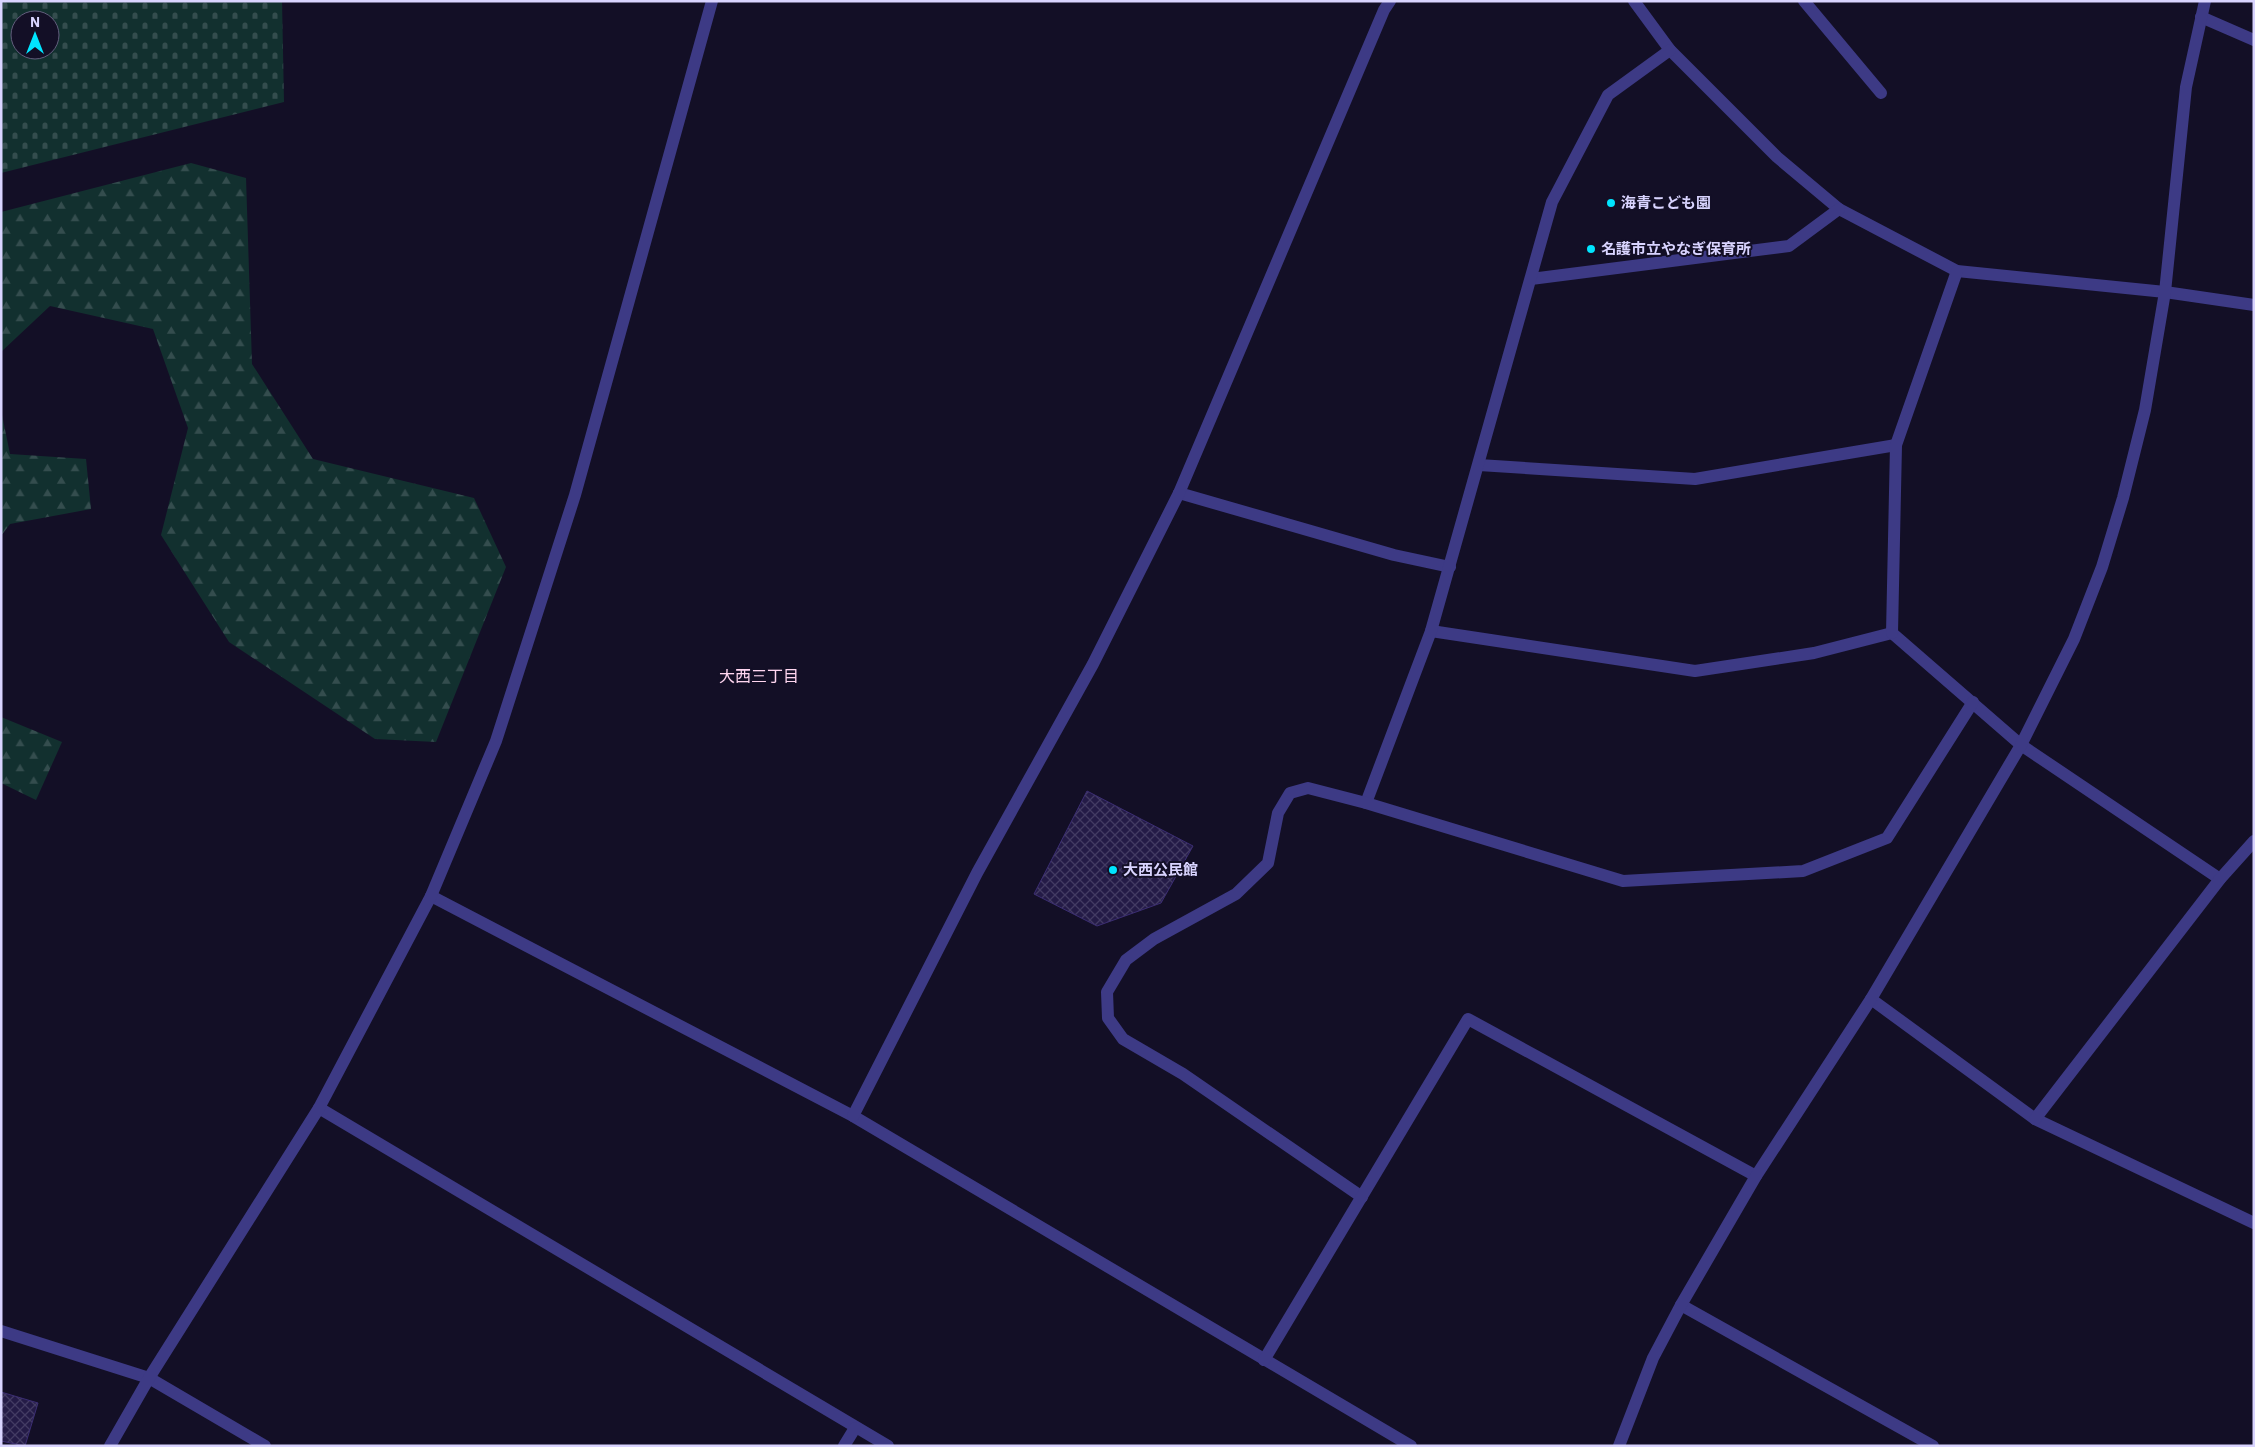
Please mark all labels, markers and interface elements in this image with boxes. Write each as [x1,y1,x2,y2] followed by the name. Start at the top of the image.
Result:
[10,10,60,60] north arrow
[30,13,40,31] text: N
[1621,193,1711,212] place label: 海青こども園
[1605,197,1617,209] marker: 海青こども園
[1601,239,1751,258] place label: 名護市立やなぎ保育所
[1585,243,1597,255] marker: 名護市立やなぎ保育所
[719,666,799,686] district label: 大西三丁目
[1123,860,1198,879] place label: 大西公民館
[1107,864,1119,876] marker: 大西公民館

